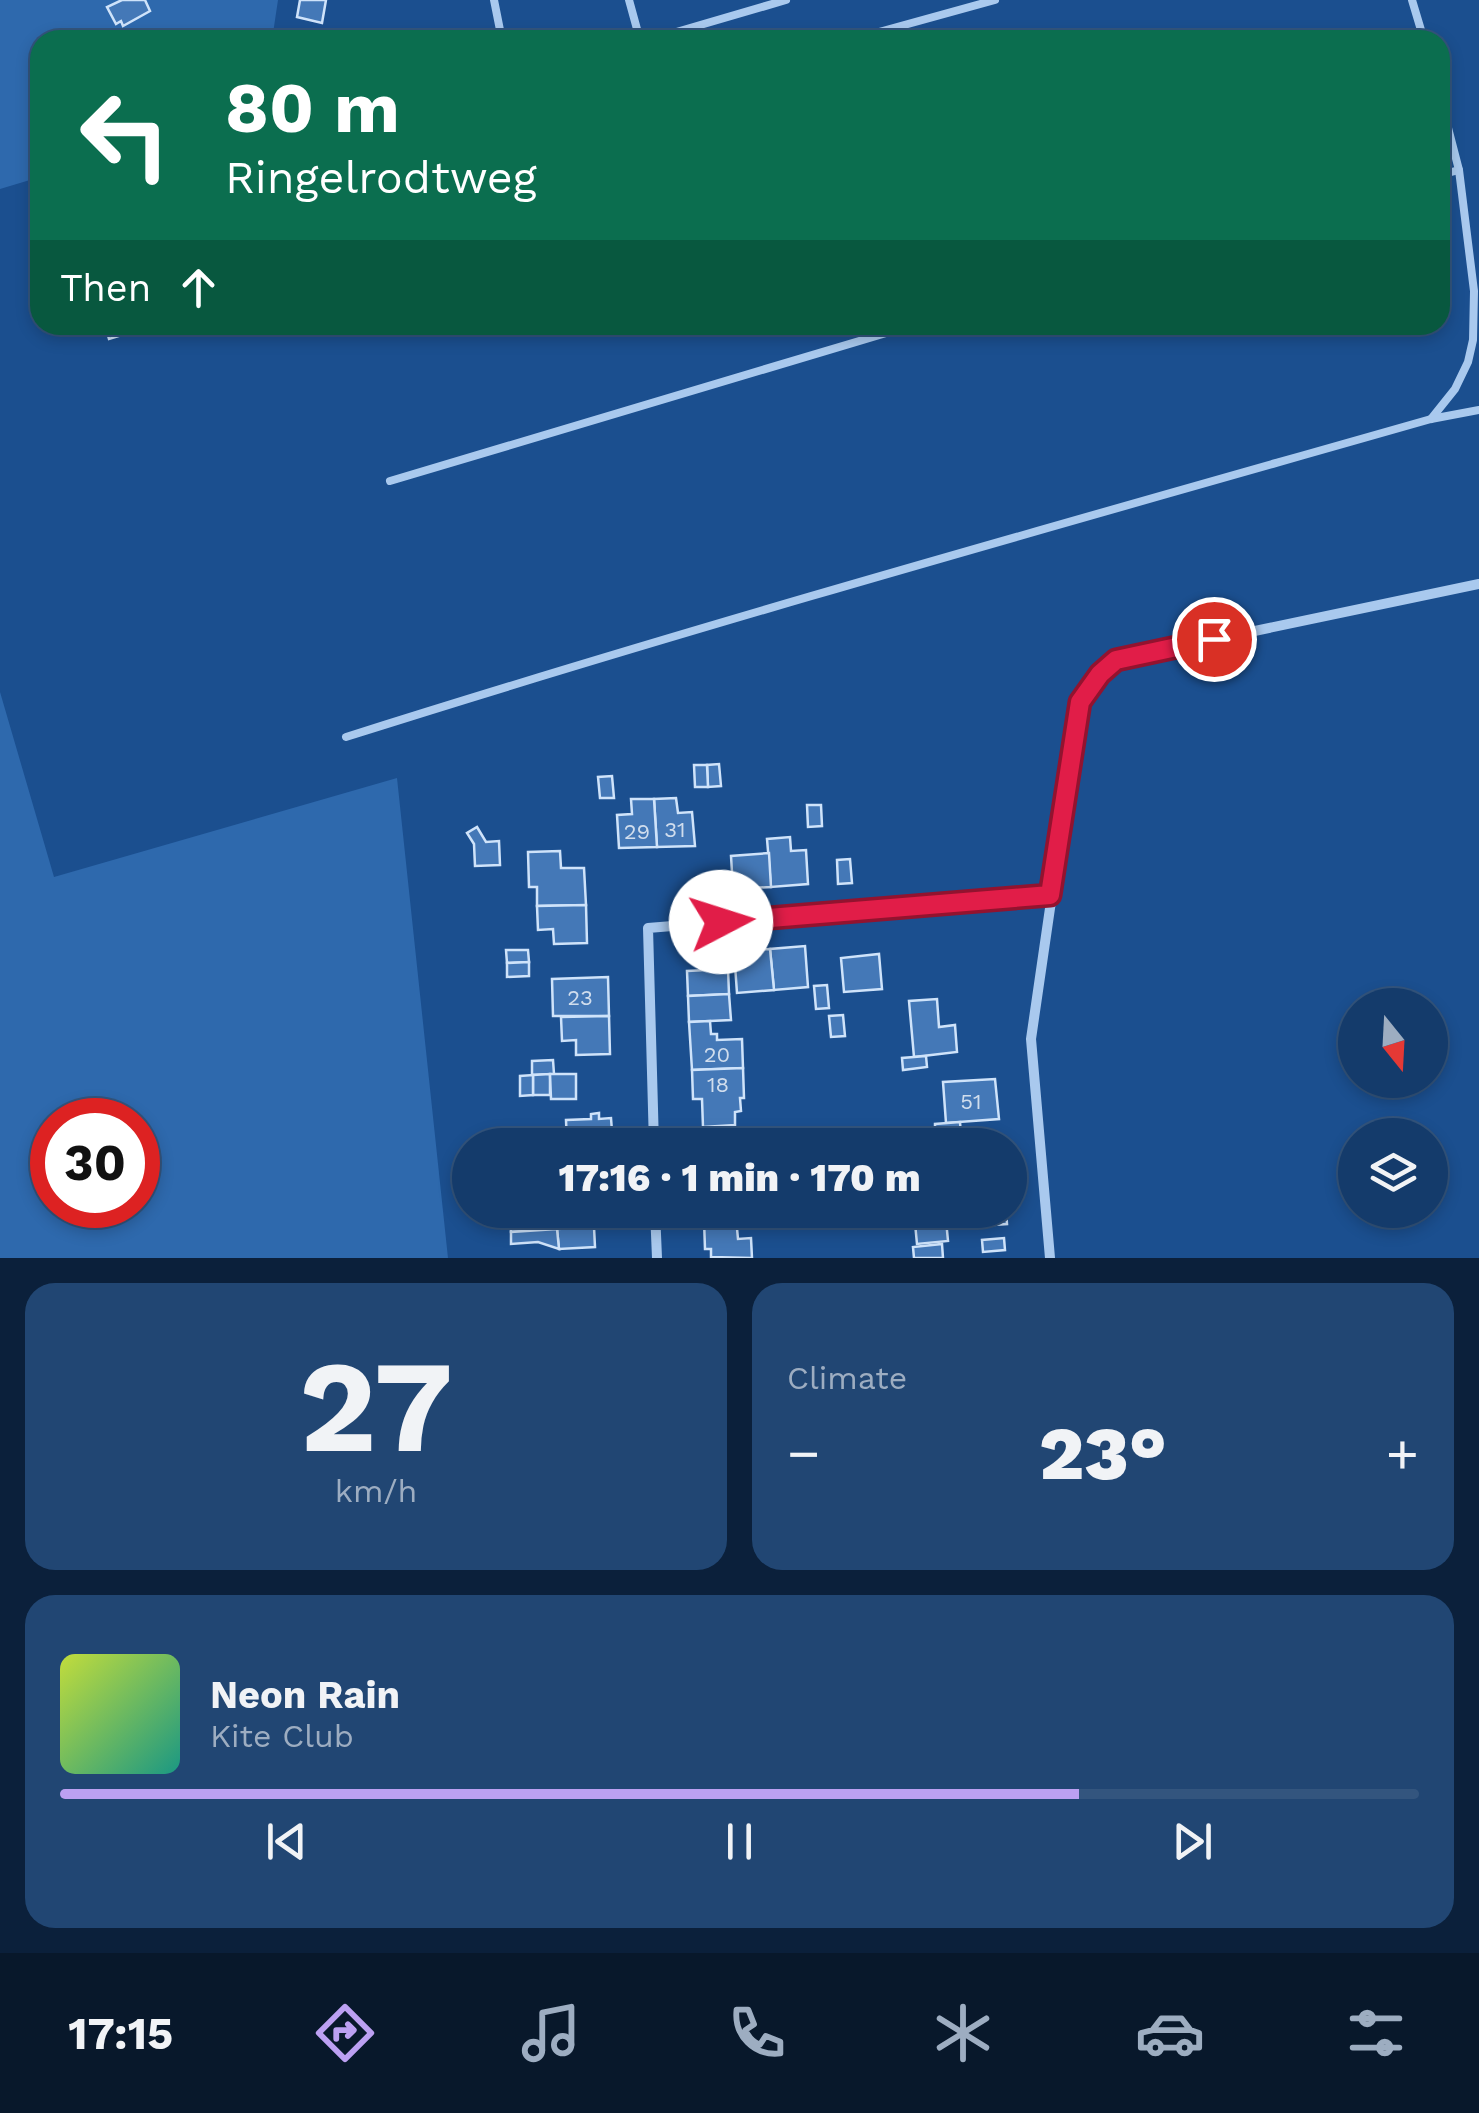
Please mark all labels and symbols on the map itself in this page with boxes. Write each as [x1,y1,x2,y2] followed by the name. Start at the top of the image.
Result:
[1172,597,1257,682] pin
[664,817,686,842] house number: 31
[624,819,650,844] house number: 29
[669,870,773,974] position arrow
[567,985,593,1010] house number: 23
[1338,988,1448,1098] north arrow
[704,1042,730,1067] house number: 20
[707,1072,729,1097] house number: 18
[960,1089,982,1114] house number: 51
[30,1098,160,1228] speed limit sign: 30

